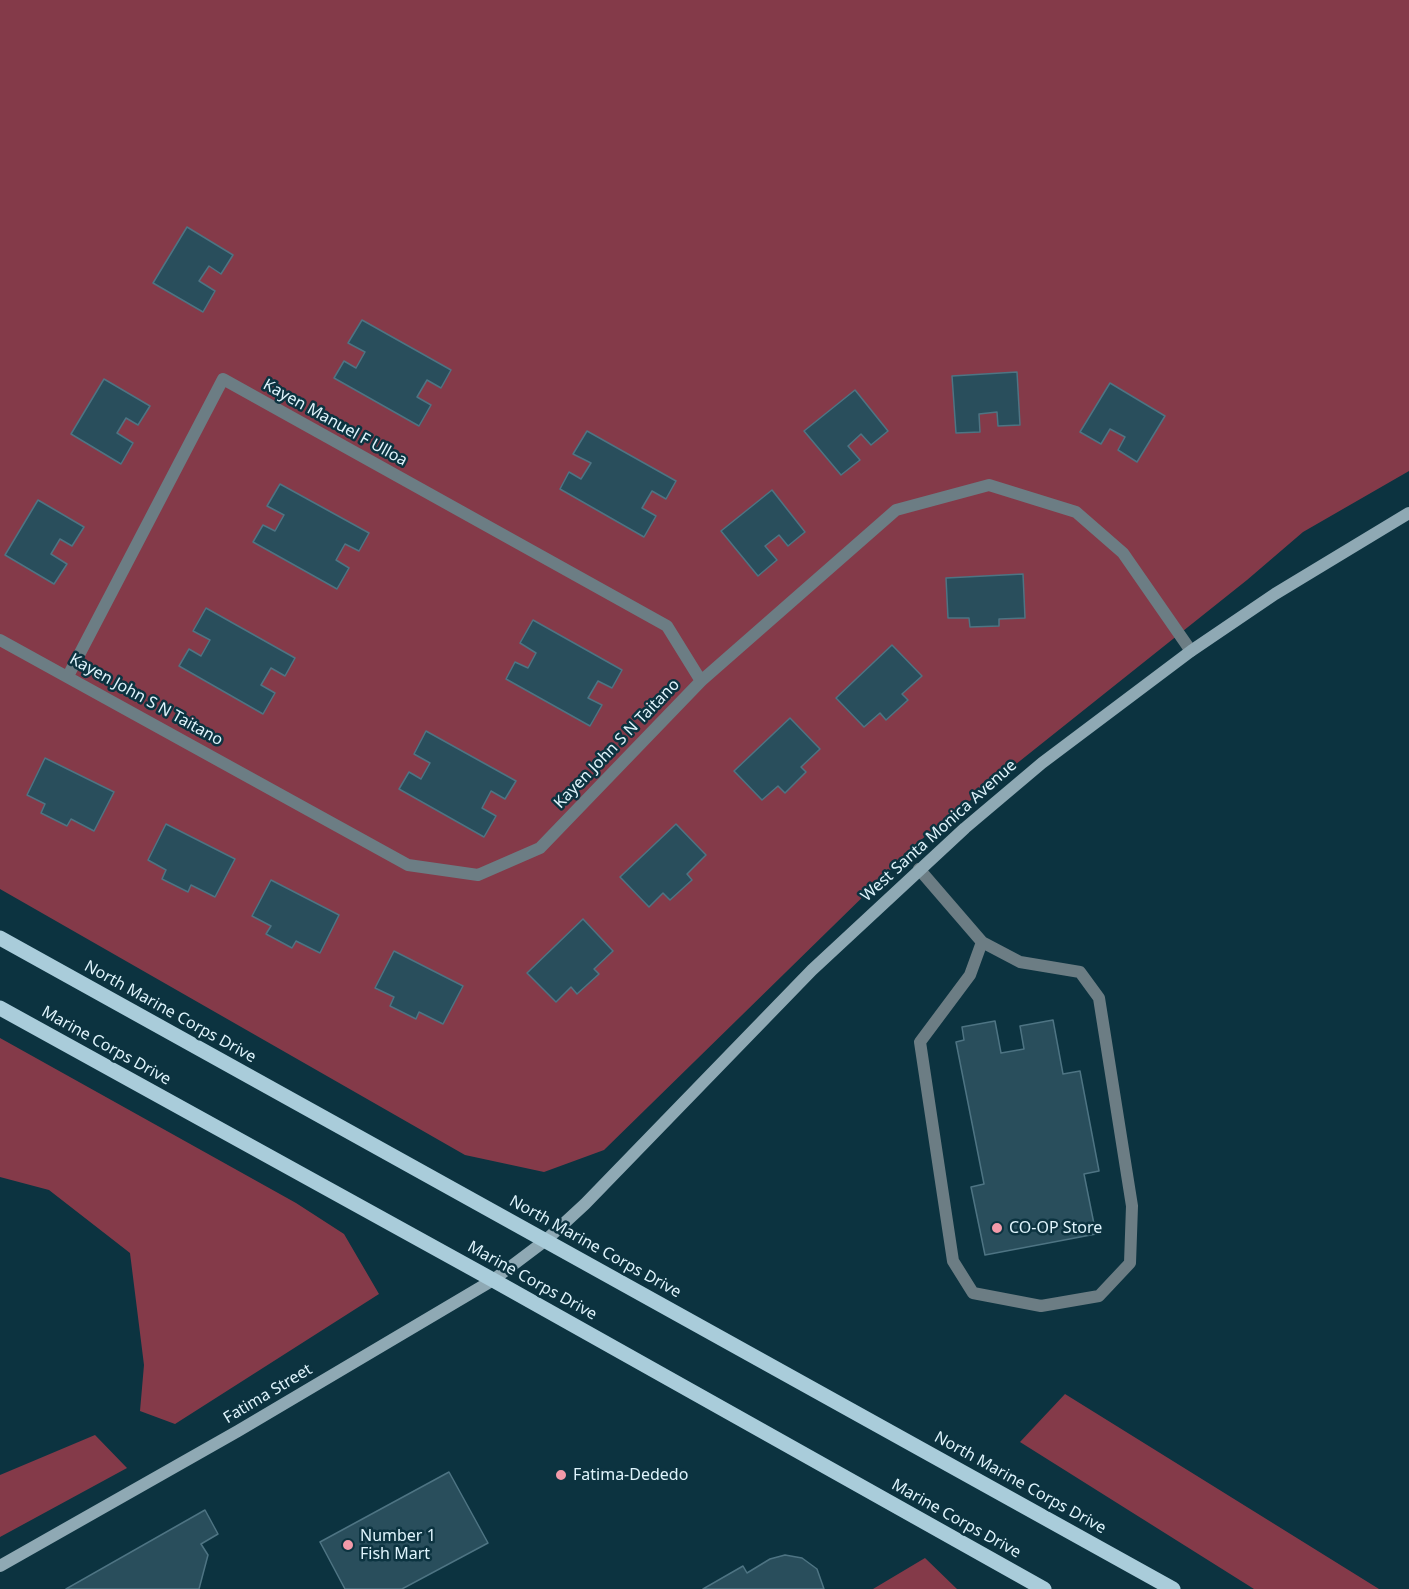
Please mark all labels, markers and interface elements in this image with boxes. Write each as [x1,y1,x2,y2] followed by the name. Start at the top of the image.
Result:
[260,375,410,471] street label: Kayen Manuel F Ulloa
[66,650,226,750] street label: Kayen John S N Taitano
[550,675,684,813] street label: Kayen John S N Taitano
[857,756,1021,906] street label: West Santa Monica Avenue
[81,957,259,1067] street label: North Marine Corps Drive
[38,1002,174,1090] street label: Marine Corps Drive
[506,1192,684,1302] street label: North Marine Corps Drive
[1009,1218,1102,1238] place label: CO-OP Store
[990,1221,1004,1235] marker: CO-OP Store
[464,1237,600,1325] street label: Marine Corps Drive
[220,1360,316,1428] street label: Fatima Street
[931,1428,1109,1538] street label: North Marine Corps Drive
[573,1465,688,1485] place label: Fatima-Dededo
[554,1468,568,1482] marker: Fatima-Dededo
[888,1475,1024,1563] street label: Marine Corps Drive
[360,1526,436,1564] place label: Number 1 Fish Mart
[341,1538,355,1552] marker: Number 1 Fish Mart

